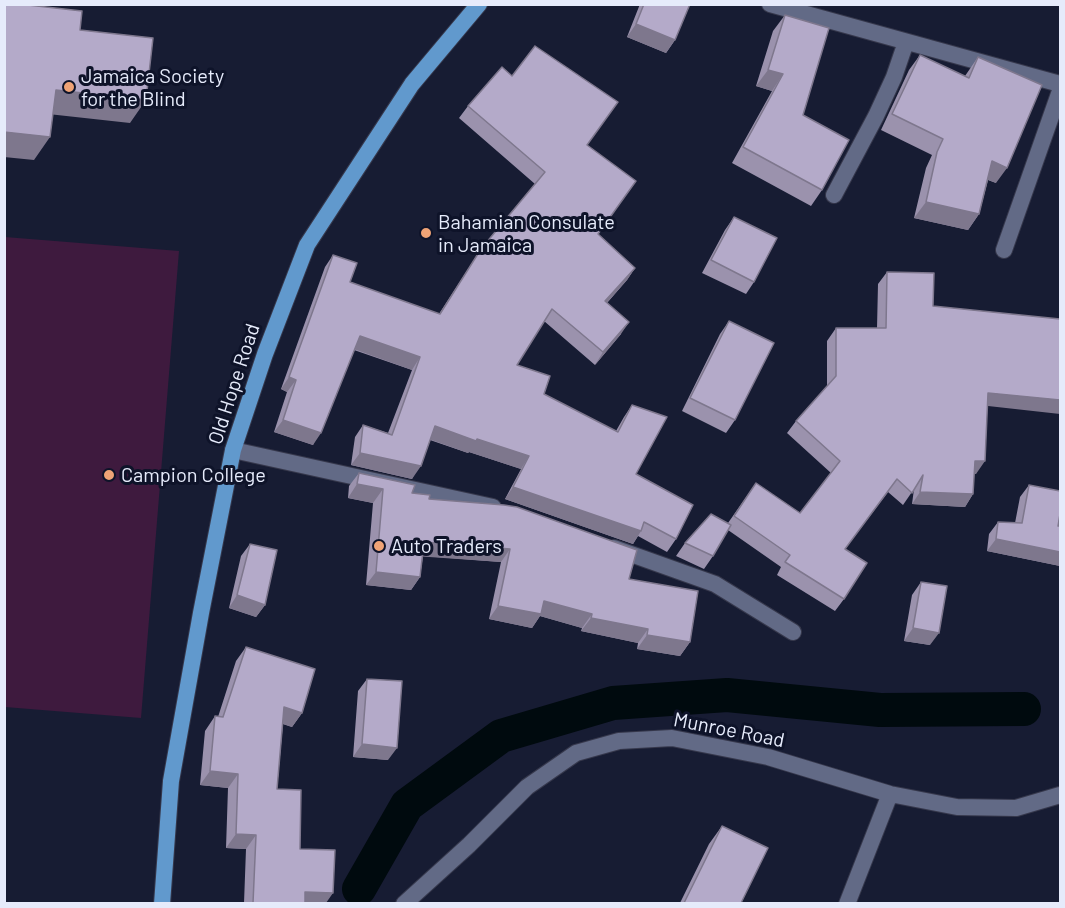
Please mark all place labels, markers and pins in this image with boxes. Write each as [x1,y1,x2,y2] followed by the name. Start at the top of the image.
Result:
[81,64,224,111] place label: Jamaica Society for the Blind
[62,80,76,94] marker: Jamaica Society for the Blind
[438,210,615,257] place label: Bahamian Consulate in Jamaica
[419,226,433,240] marker: Bahamian Consulate in Jamaica
[121,463,266,487] place label: Campion College
[102,468,116,482] marker: Campion College
[391,534,502,558] place label: Auto Traders
[372,539,386,553] marker: Auto Traders

